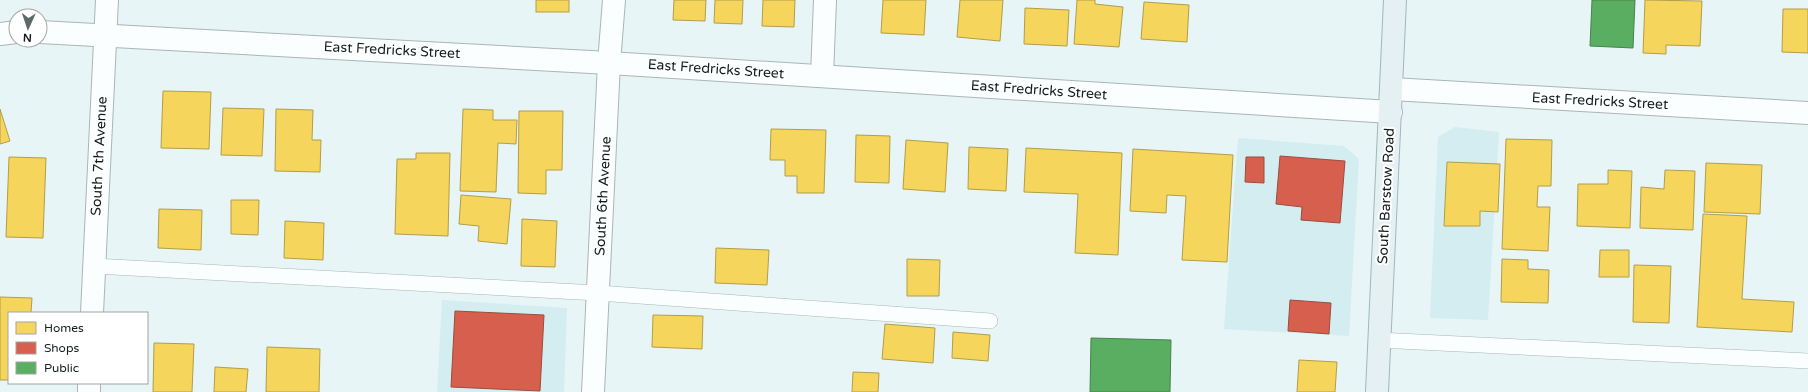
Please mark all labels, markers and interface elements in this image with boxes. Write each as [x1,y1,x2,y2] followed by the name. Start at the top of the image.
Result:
[8,8,48,48] north arrow
[23,31,32,44] text: N
[323,38,461,62] street label: East Fredricks Street
[647,56,785,82] street label: East Fredricks Street
[970,77,1108,103] street label: East Fredricks Street
[1531,89,1669,113] street label: East Fredricks Street
[87,96,111,216] street label: South 7th Avenue
[1374,127,1398,265] street label: South Barstow Road
[591,136,615,256] street label: South 6th Avenue
[8,312,148,384] legend
[44,321,84,335] text: Homes
[44,341,79,355] text: Shops
[44,361,79,375] text: Public

